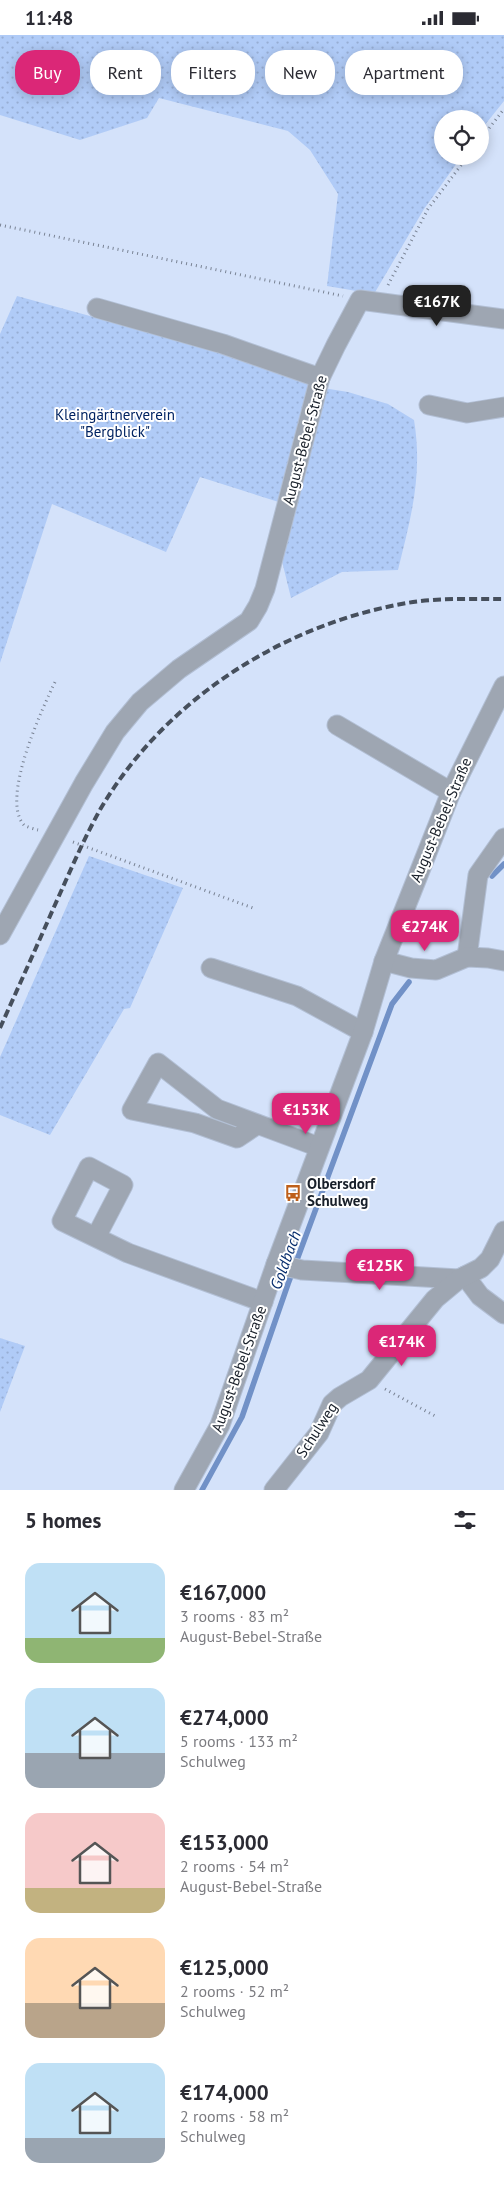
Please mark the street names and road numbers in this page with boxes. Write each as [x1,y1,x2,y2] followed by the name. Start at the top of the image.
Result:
[278,373,331,507] street label: August-Bebel-Straße
[406,755,475,885] street label: August-Bebel-Straße
[207,1303,270,1435] street label: August-Bebel-Straße
[292,1399,341,1461] street label: Schulweg

